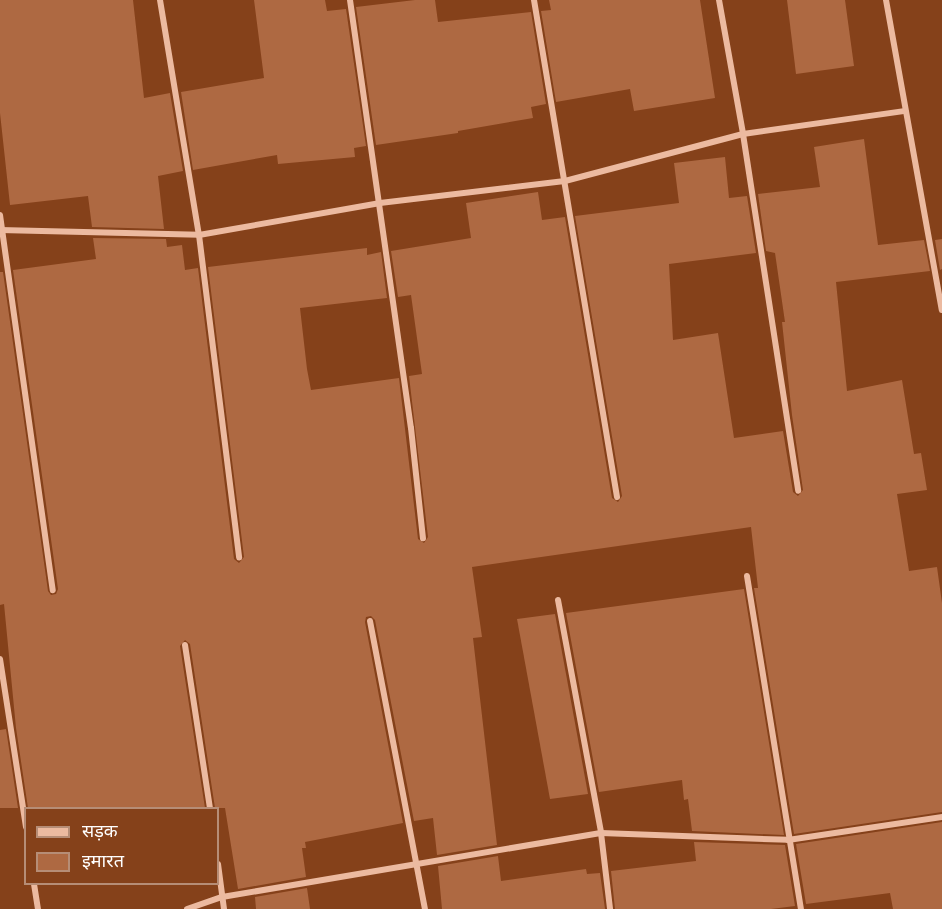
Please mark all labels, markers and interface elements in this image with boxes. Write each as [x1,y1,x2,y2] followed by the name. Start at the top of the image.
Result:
[24,807,219,885] legend
[82,820,118,842] text: सड़क
[82,850,124,872] text: इमारत

